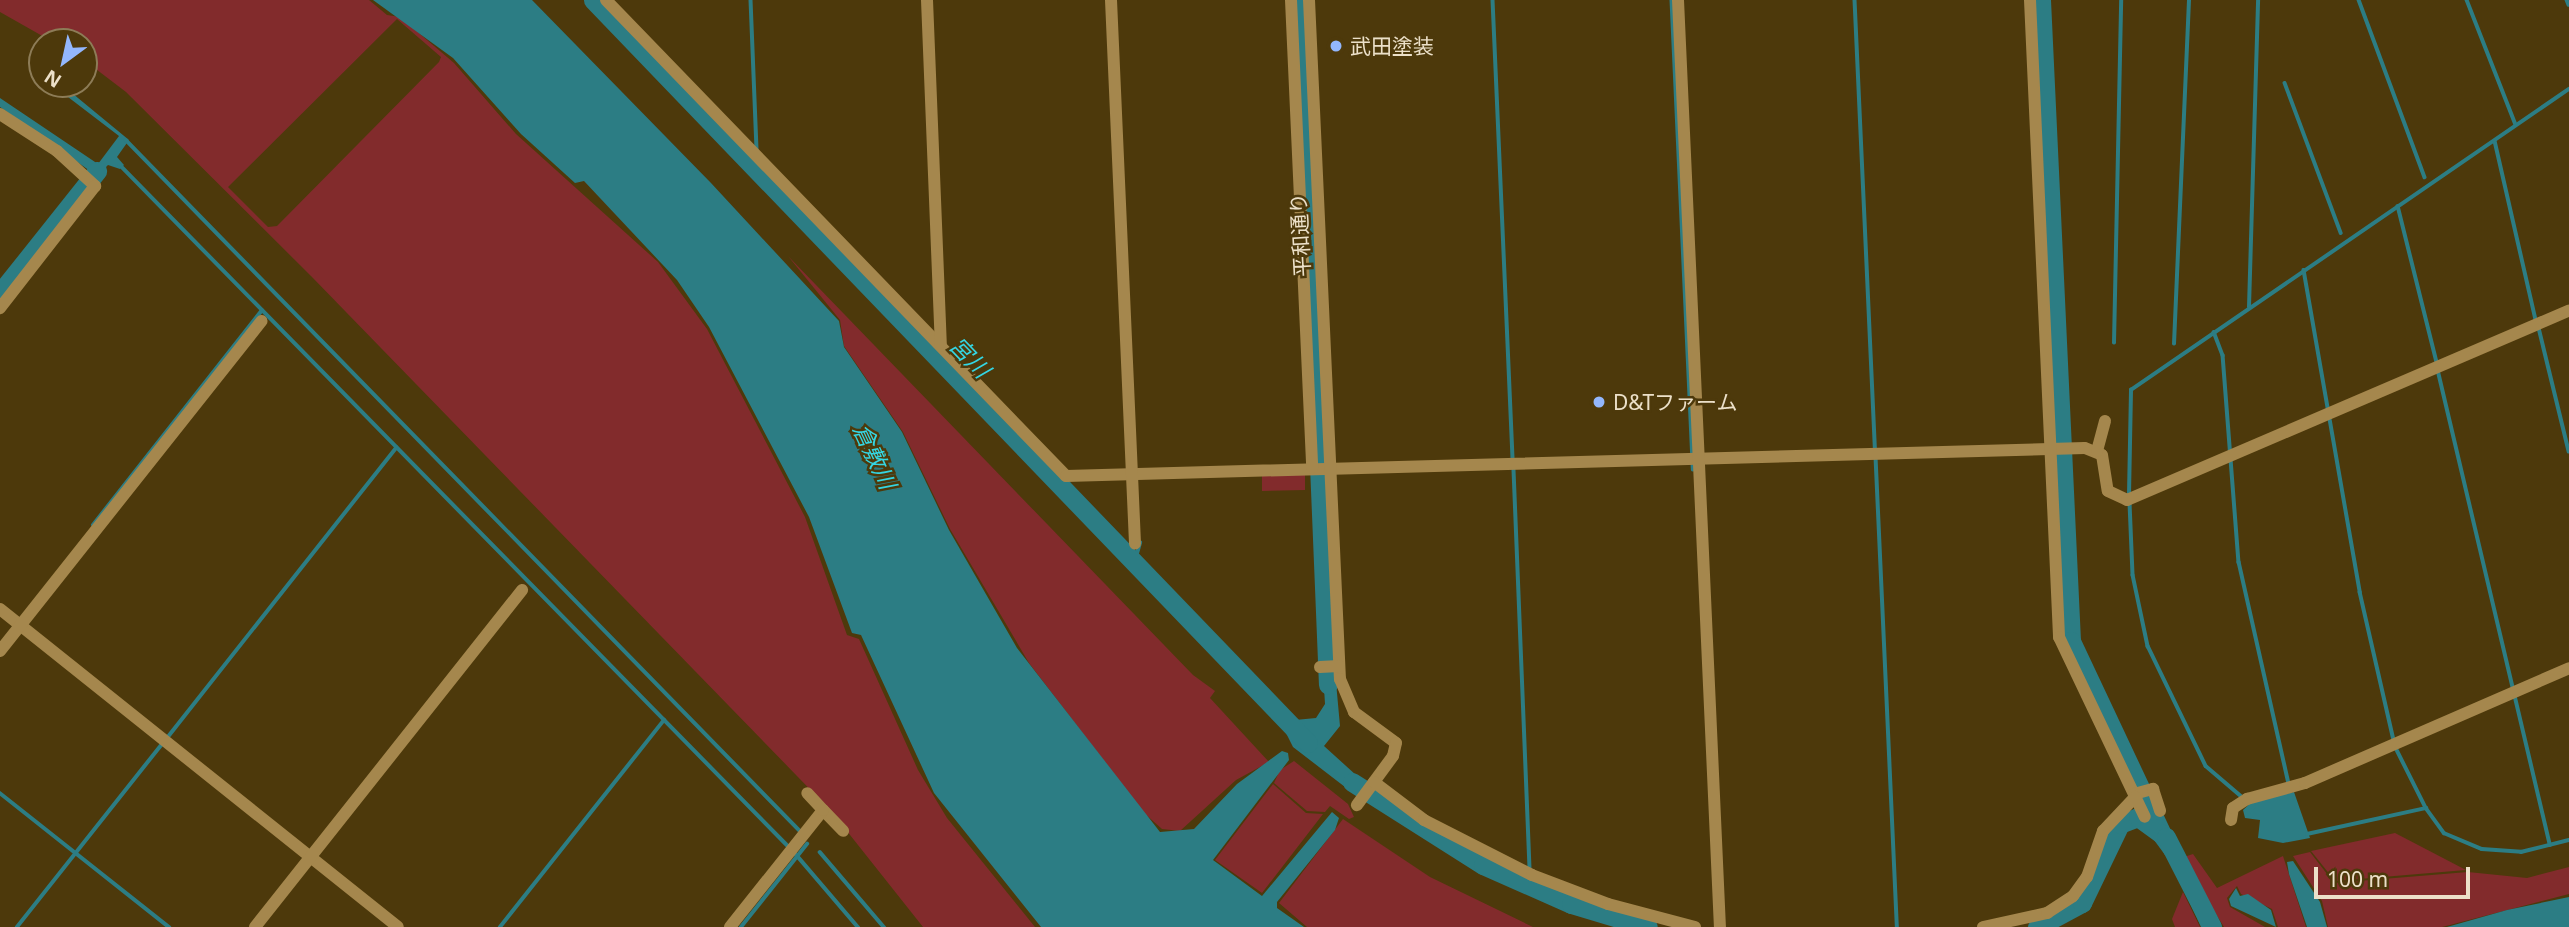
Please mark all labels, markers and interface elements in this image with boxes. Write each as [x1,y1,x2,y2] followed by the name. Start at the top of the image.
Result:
[28,28,98,98] north arrow
[1350,33,1434,59] place label: 武田塗装
[1328,38,1344,54] marker: 武田塗装
[39,64,66,94] text: N
[1285,192,1315,278] street label: 平和通り
[944,331,996,383] water label: 宮川
[1613,389,1738,415] place label: D&Tファーム
[1591,394,1607,410] marker: D&Tファーム
[848,419,902,493] water label: 倉敷川
[2317,853,2473,897] scale bar
[2327,865,2388,893] text: 100 m

